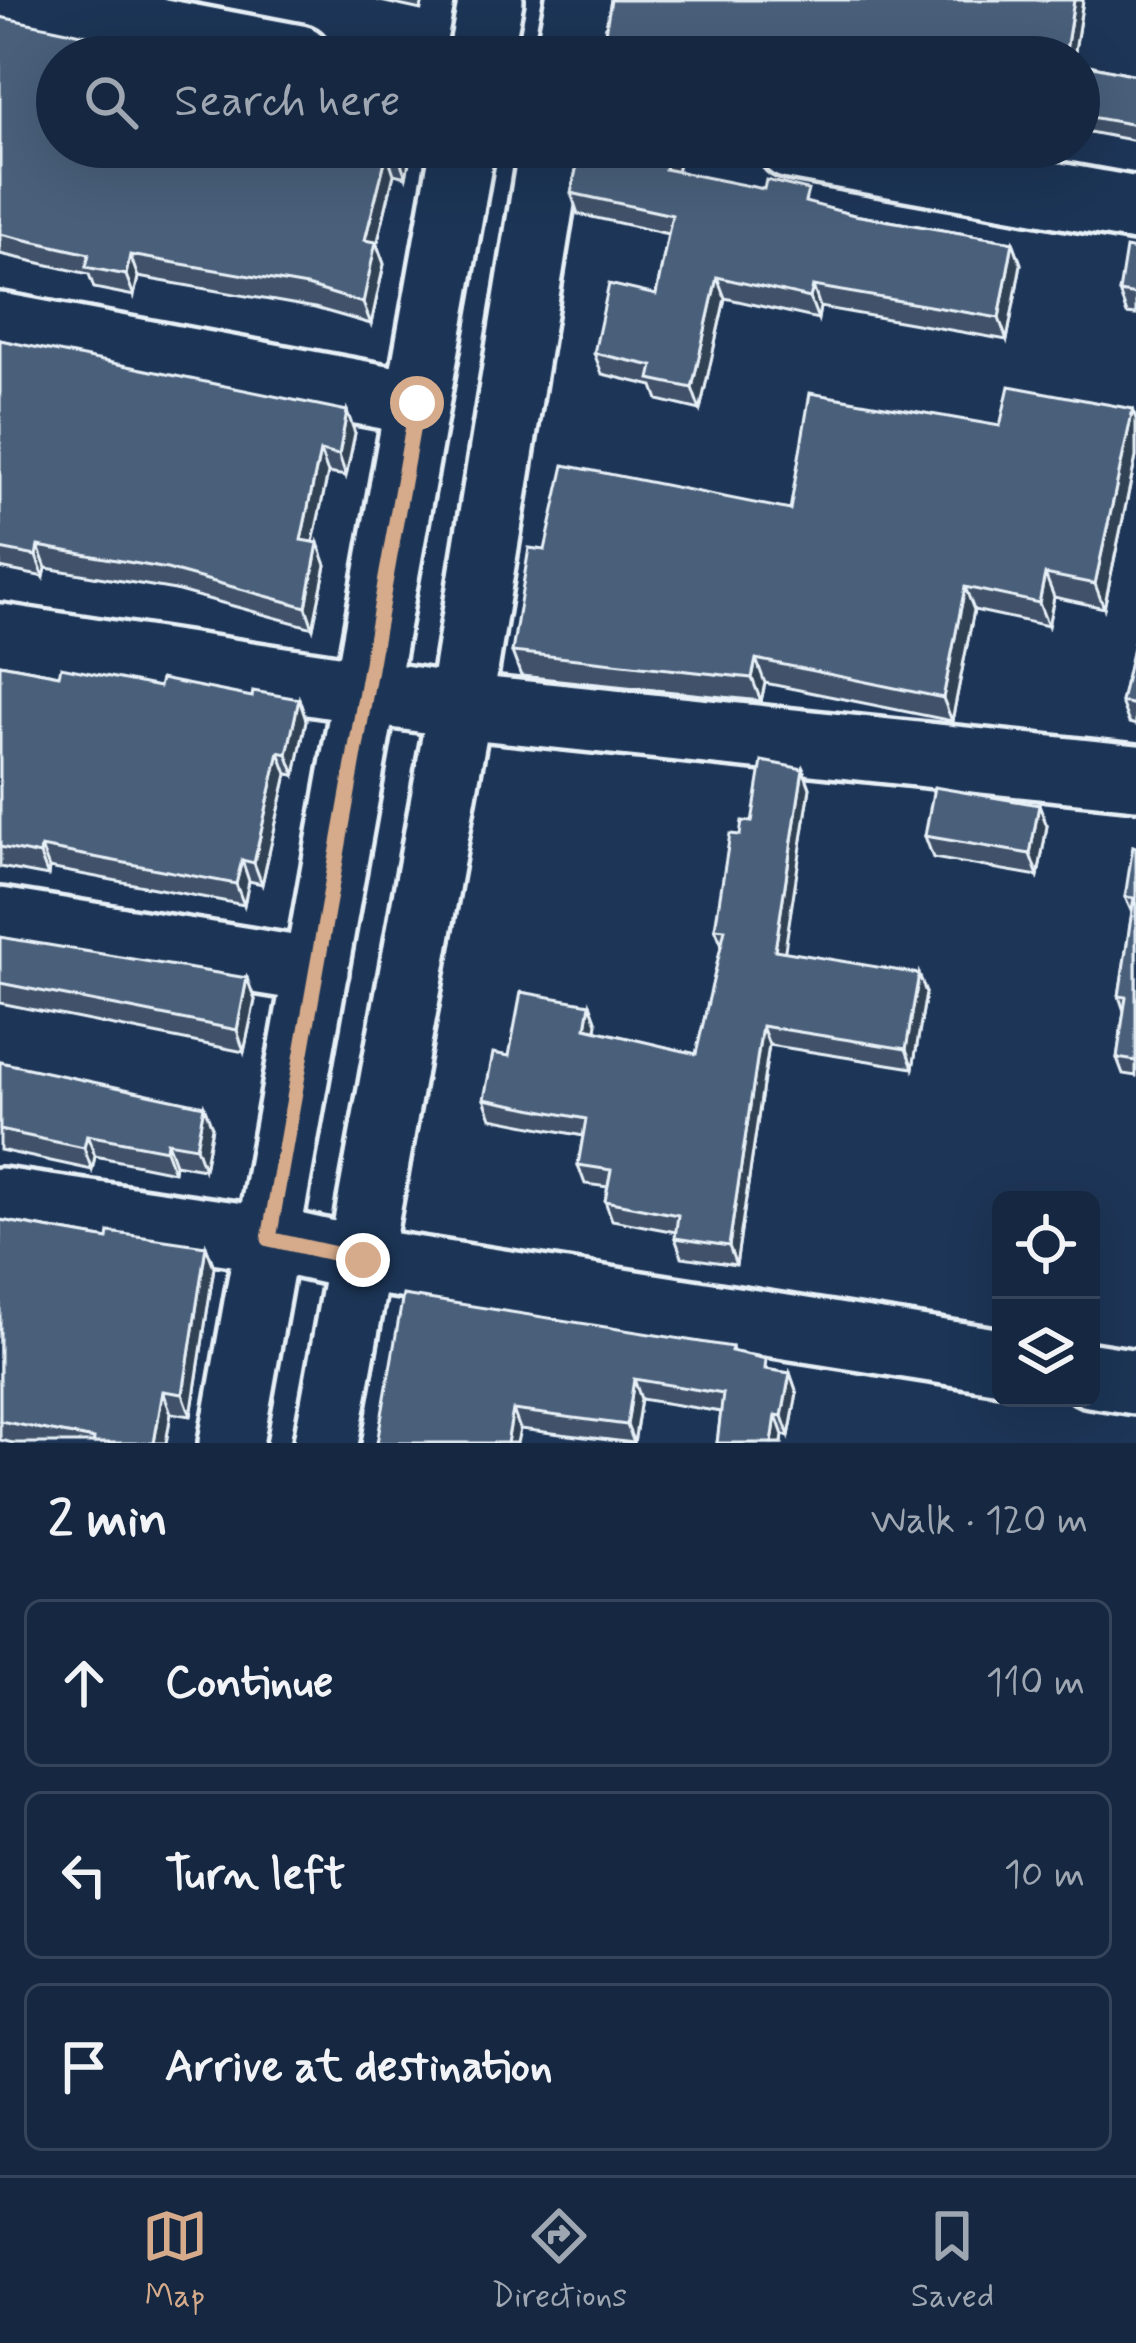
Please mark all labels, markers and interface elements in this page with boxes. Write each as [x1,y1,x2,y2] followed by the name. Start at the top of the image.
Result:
[36,36,1100,168] search box
[78,69,144,135] icon: search
[174,73,401,132] text: Search here
[390,376,444,430] route start
[992,1191,1100,1407] map controls
[992,1191,1100,1299] button: locate
[336,1233,390,1287] route end
[992,1299,1100,1407] button: layers
[48,1488,168,1554] text: 2 min
[871,1496,1088,1547] text: Walk · 120 m
[51,1650,117,1716] icon: ahead
[165,1654,333,1713] text: Continue
[986,1658,1085,1709] text: 110 m
[51,1842,117,1908] icon: left
[165,1846,345,1905] text: Turn left
[1004,1850,1085,1901] text: 10 m
[51,2034,117,2100] icon: arrive
[165,2038,553,2097] text: Arrive at destination
[142,2203,208,2319] tab: Map
[491,2203,627,2319] tab: Directions
[911,2203,994,2319] tab: Saved

